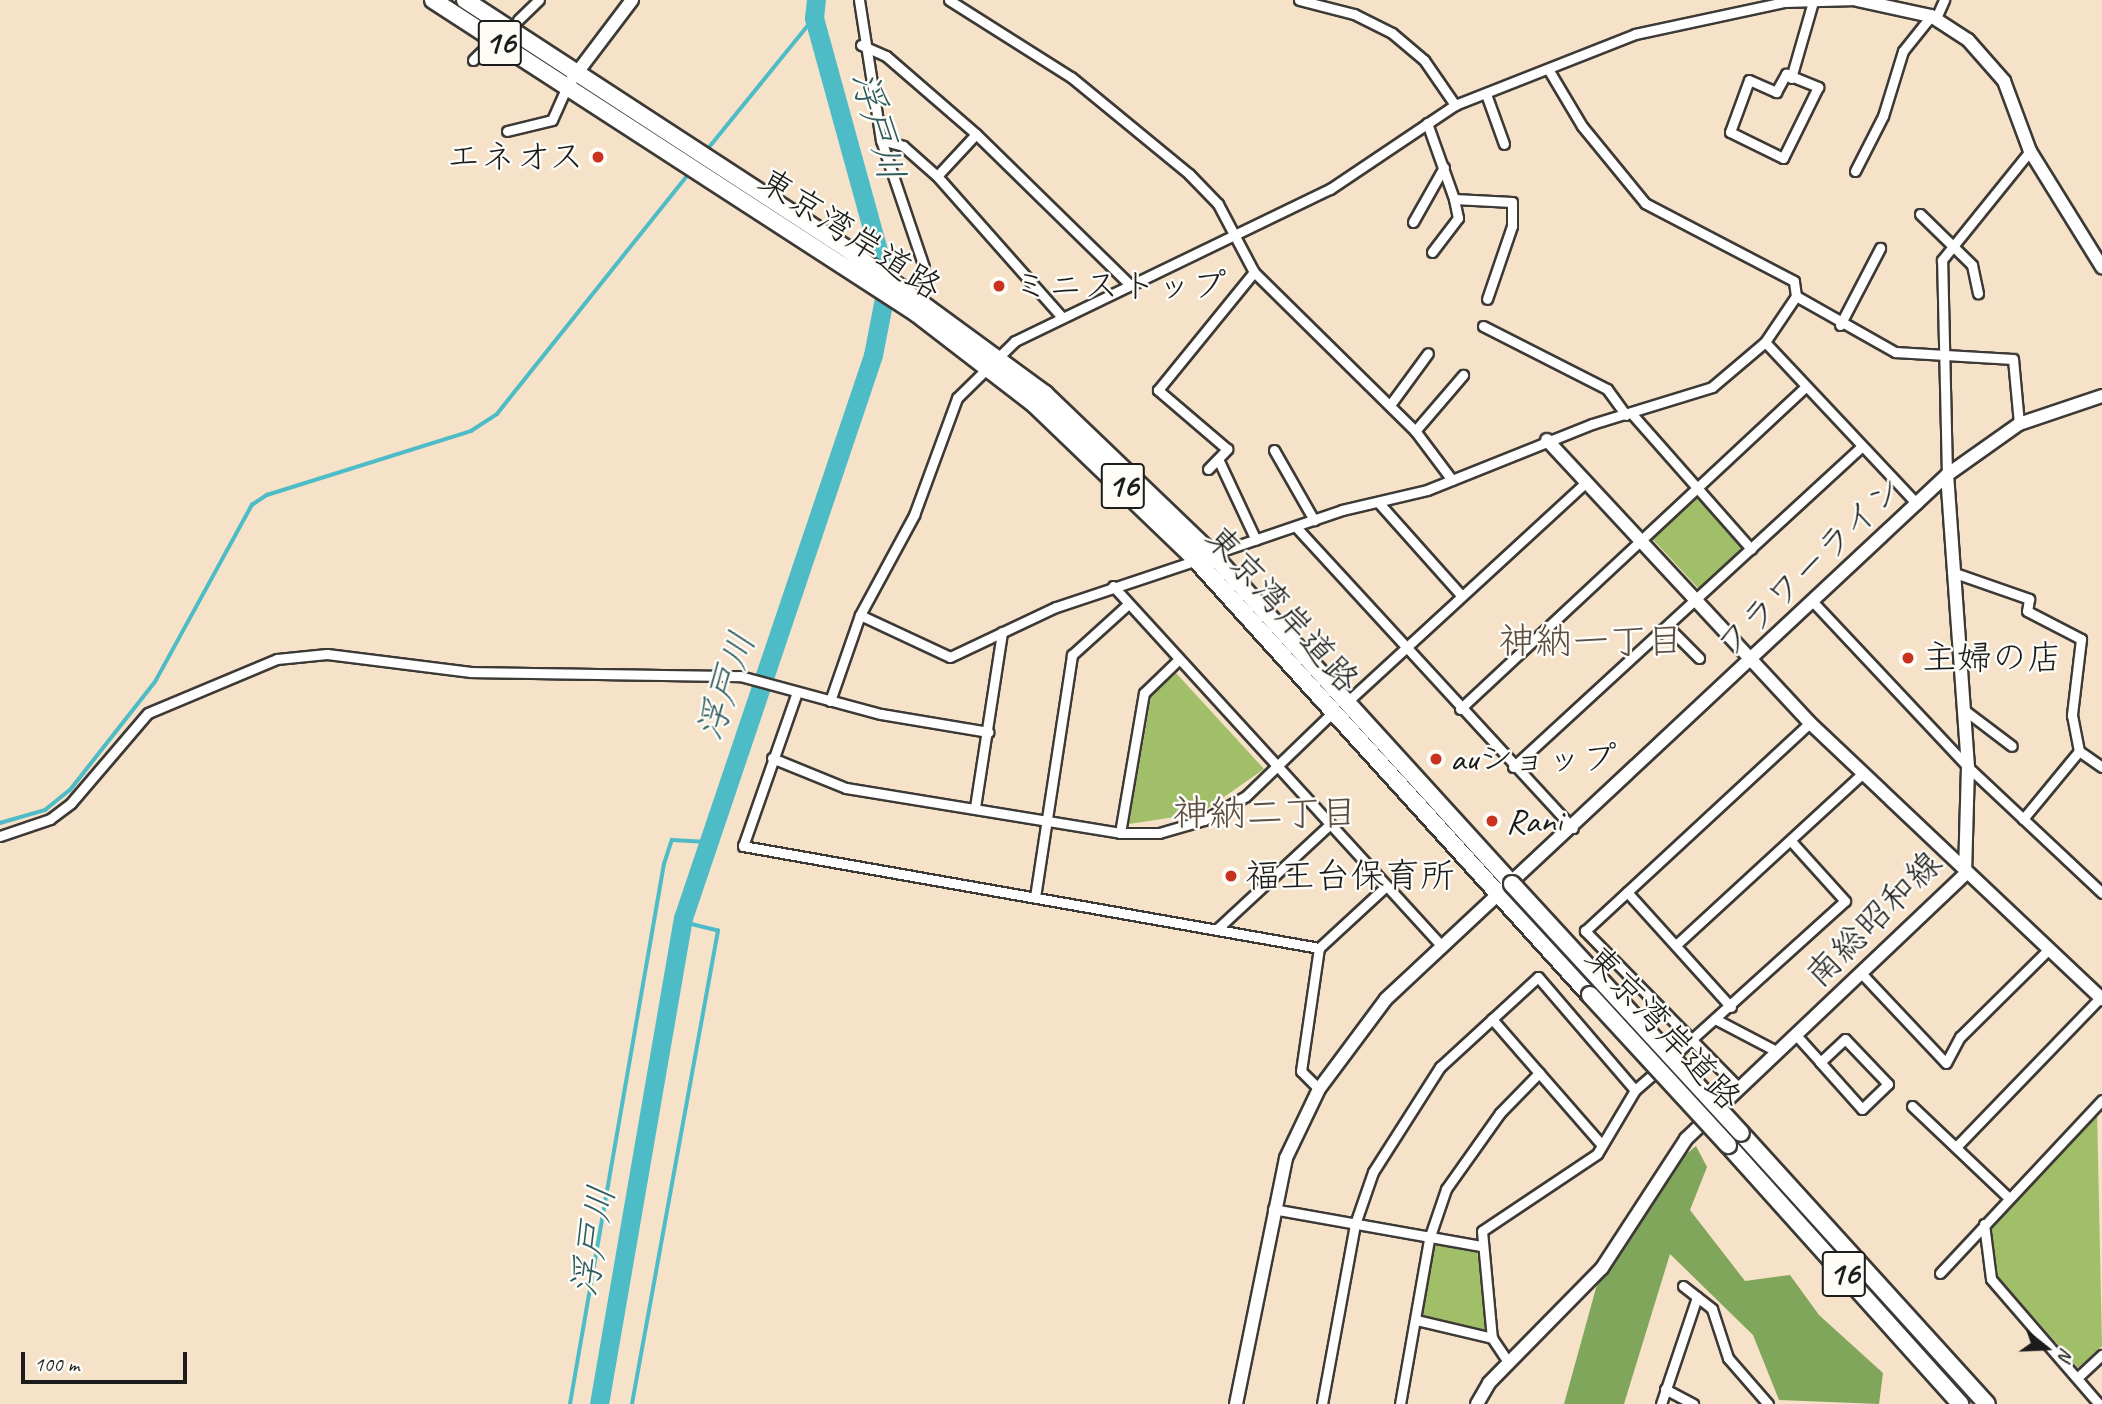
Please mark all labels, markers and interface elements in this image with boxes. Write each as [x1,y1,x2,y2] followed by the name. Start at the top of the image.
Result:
[477,14,523,72] road number: 16
[842,67,914,185] water label: 浮戸川
[444,136,584,178] place label: エネオス
[590,149,606,165] marker: エネオス
[751,159,949,309] street label: 東京湾岸道路
[1013,265,1223,307] place label: ミニストップ
[991,278,1007,294] marker: ミニストップ
[1100,457,1146,516] road number: 16
[1707,467,1913,667] street label: フラワーライン
[1196,517,1368,701] street label: 東京湾岸道路
[1499,619,1683,663] district label: 神納一丁目
[687,626,765,746] water label: 浮戸川
[1922,637,2062,679] place label: 主婦の店
[1900,650,1916,666] marker: 主婦の店
[1450,738,1618,780] place label: auショップ
[1428,751,1444,767] marker: auショップ
[1173,791,1357,835] district label: 神納二丁目
[1506,800,1562,842] place label: Rani
[1484,813,1500,829] marker: Rani
[1797,842,1951,996] street label: 南総昭和線
[1245,855,1455,897] place label: 福王台保育所
[1223,868,1239,884] marker: 福王台保育所
[1576,937,1750,1119] street label: 東京湾岸道路
[561,1182,625,1300] water label: 浮戸川
[1821,1244,1867,1304] road number: 16
[2011,1313,2081,1383] north arrow
[24,1338,191,1382] scale bar
[2053,1345,2079,1364] text: N
[34,1351,79,1377] text: 100 m

